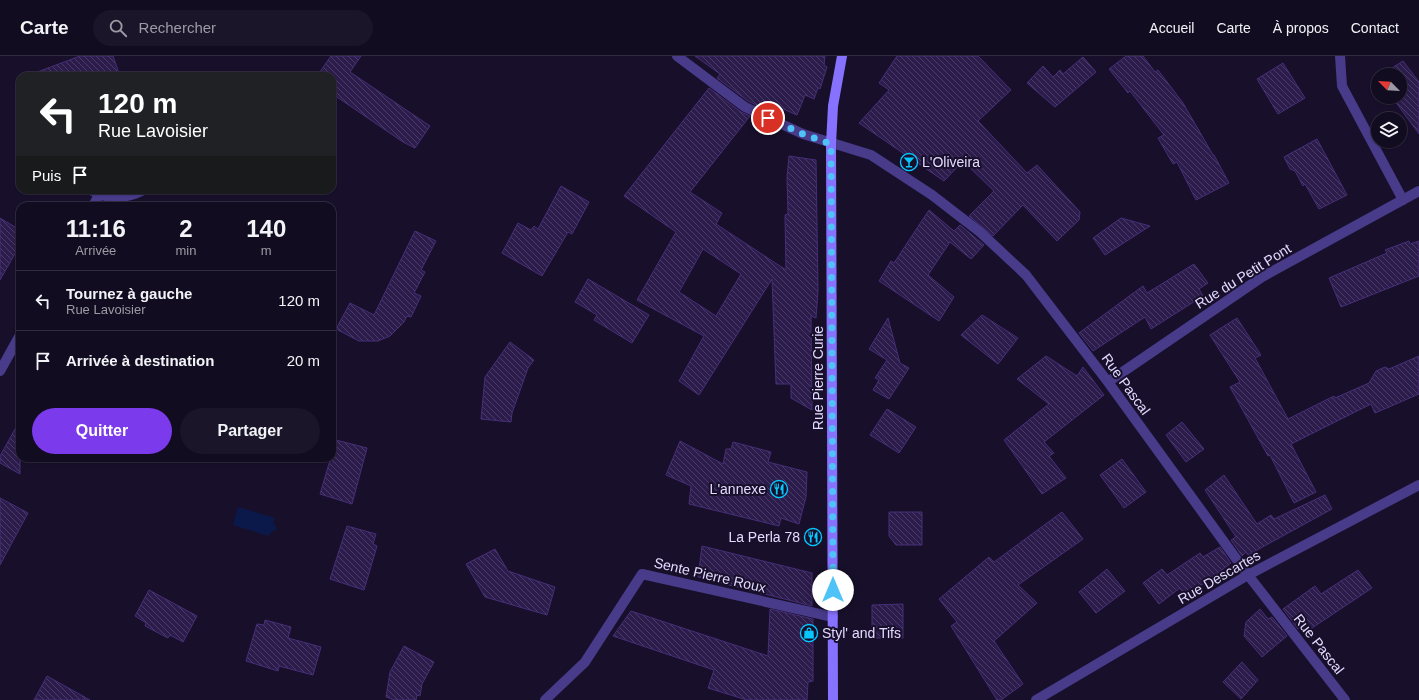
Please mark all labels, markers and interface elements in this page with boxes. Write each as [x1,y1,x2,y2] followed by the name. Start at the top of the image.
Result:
[93,10,373,46] search box
[20,17,69,38] text: Carte
[107,17,129,39] icon: search
[139,19,216,36] text: Rechercher
[1149,20,1194,36] text: Accueil
[1216,20,1251,36] text: Carte
[1273,20,1329,36] text: À propos
[1351,20,1399,36] text: Contact
[1371,68,1407,104] north arrow
[1371,68,1407,148] map controls
[32,88,84,140] icon: left
[98,88,177,119] text: 120 m
[751,101,785,135] pin
[757,107,779,129] icon: arrive
[1371,112,1407,148] button: layers
[98,121,208,141] text: Rue Lavoisier
[899,152,919,172] bar icon: L'Oliveira
[922,154,980,170] place label: L'Oliveira
[69,164,91,186] icon: arrive
[32,167,61,184] text: Puis
[66,215,126,242] text: 11:16
[179,215,193,242] text: 2
[246,215,286,242] text: 140
[1192,240,1294,312] street label: Rue du Petit Pont
[75,243,116,258] text: Arrivée
[176,243,196,258] text: min
[261,243,272,258] text: m
[66,285,192,302] text: Tournez à gauche
[32,290,54,312] icon: left
[278,292,320,309] text: 120 m
[66,302,146,317] text: Rue Lavoisier
[810,326,826,430] street label: Rue Pierre Curie
[32,350,54,372] icon: arrive
[1098,350,1154,418] street label: Rue Pascal
[66,352,214,369] text: Arrivée à destination
[287,352,320,369] text: 20 m
[32,408,172,454] button: Quitter
[180,408,320,454] button: Partager
[769,479,789,499] restaurant icon: L'annexe
[710,481,766,497] place label: L'annexe
[803,527,823,547] restaurant icon: La Perla 78
[728,529,800,545] place label: La Perla 78
[1175,547,1263,607] street label: Rue Descartes
[652,554,768,596] street label: Sente Pierre Roux
[812,569,854,611] position arrow
[1291,611,1347,677] street label: Rue Pascal
[799,623,819,643] shop icon: Styl' and Tifs
[822,625,901,641] place label: Styl' and Tifs

